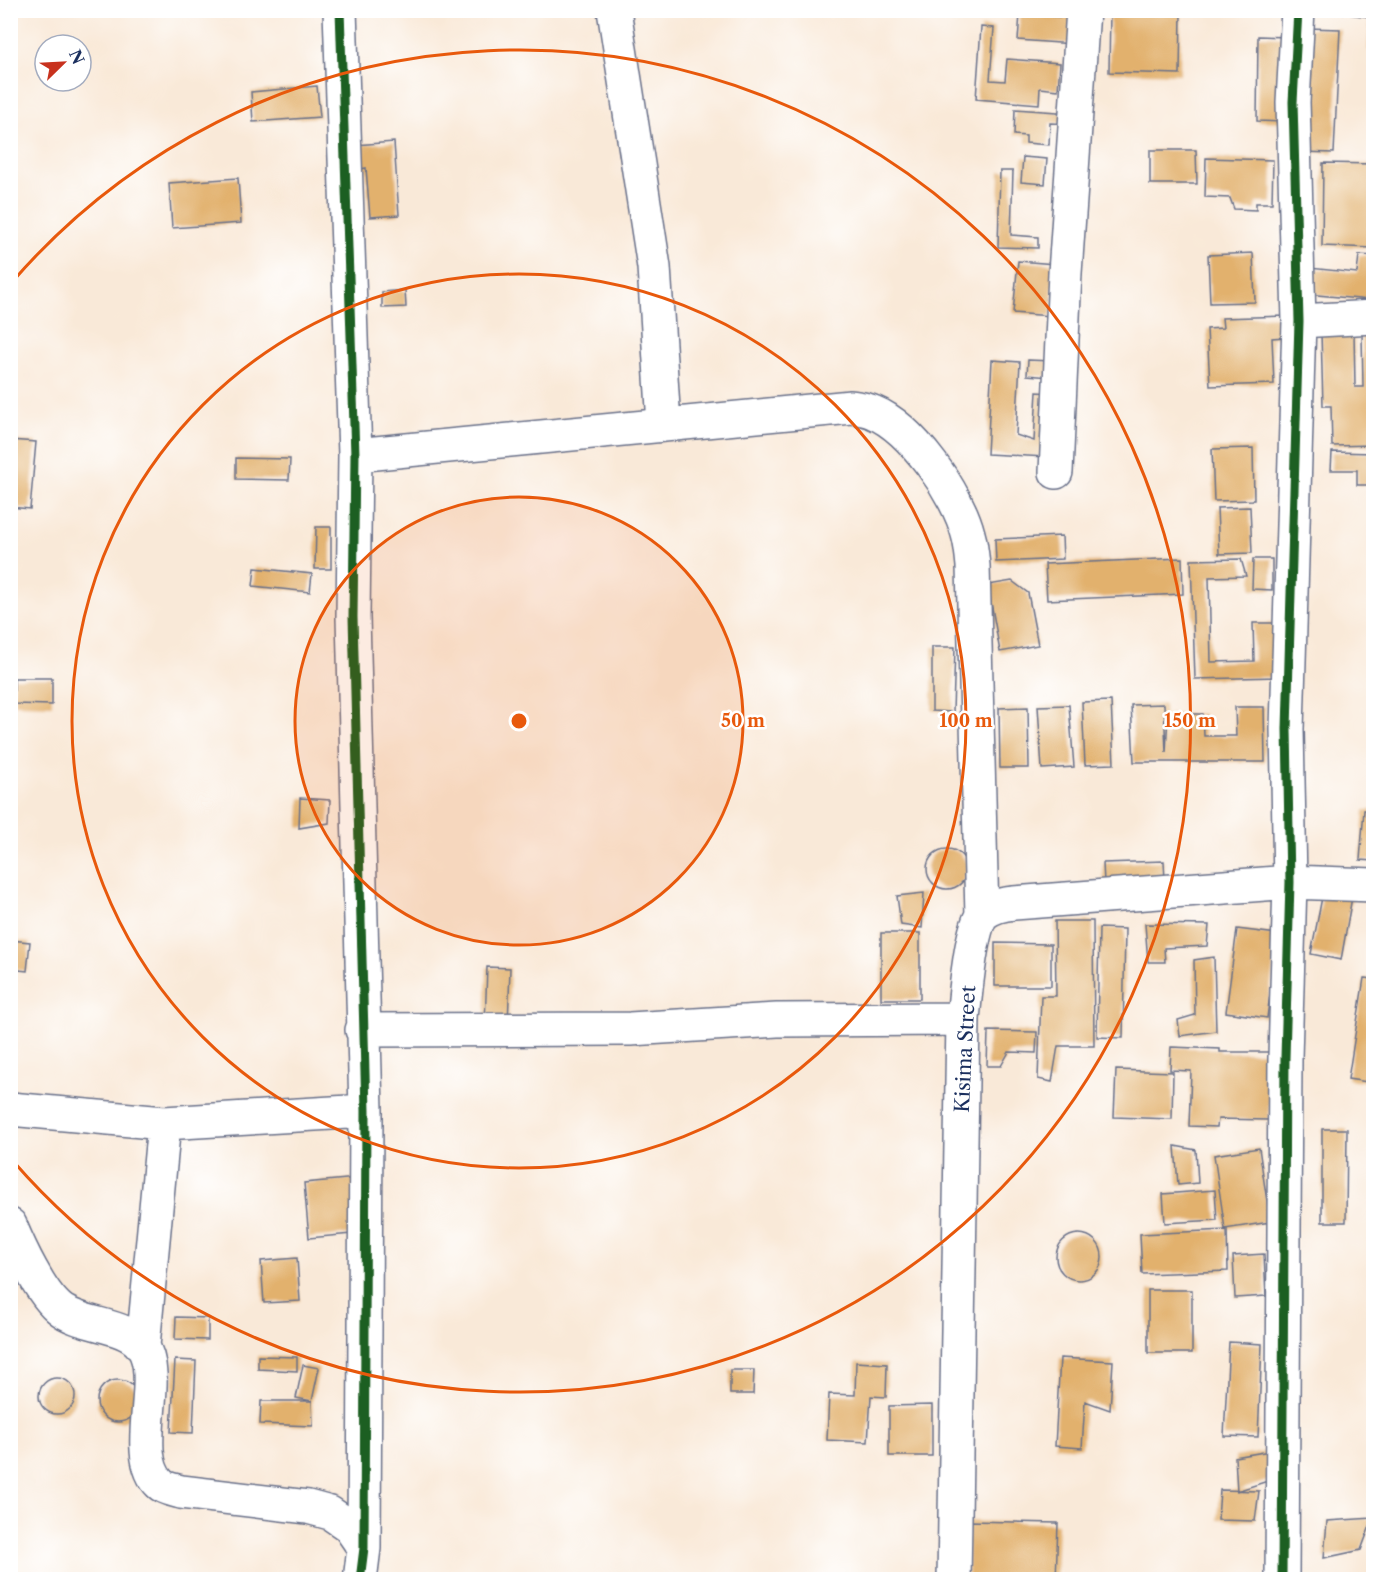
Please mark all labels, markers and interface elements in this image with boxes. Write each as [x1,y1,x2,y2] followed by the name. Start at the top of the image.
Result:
[33,33,93,93] north arrow
[65,46,89,67] text: N
[721,710,765,732] text: 50 m
[939,710,993,732] text: 100 m
[1164,710,1216,732] text: 150 m
[509,711,529,731] centre of rings
[950,985,980,1113] street label: Kisima Street

